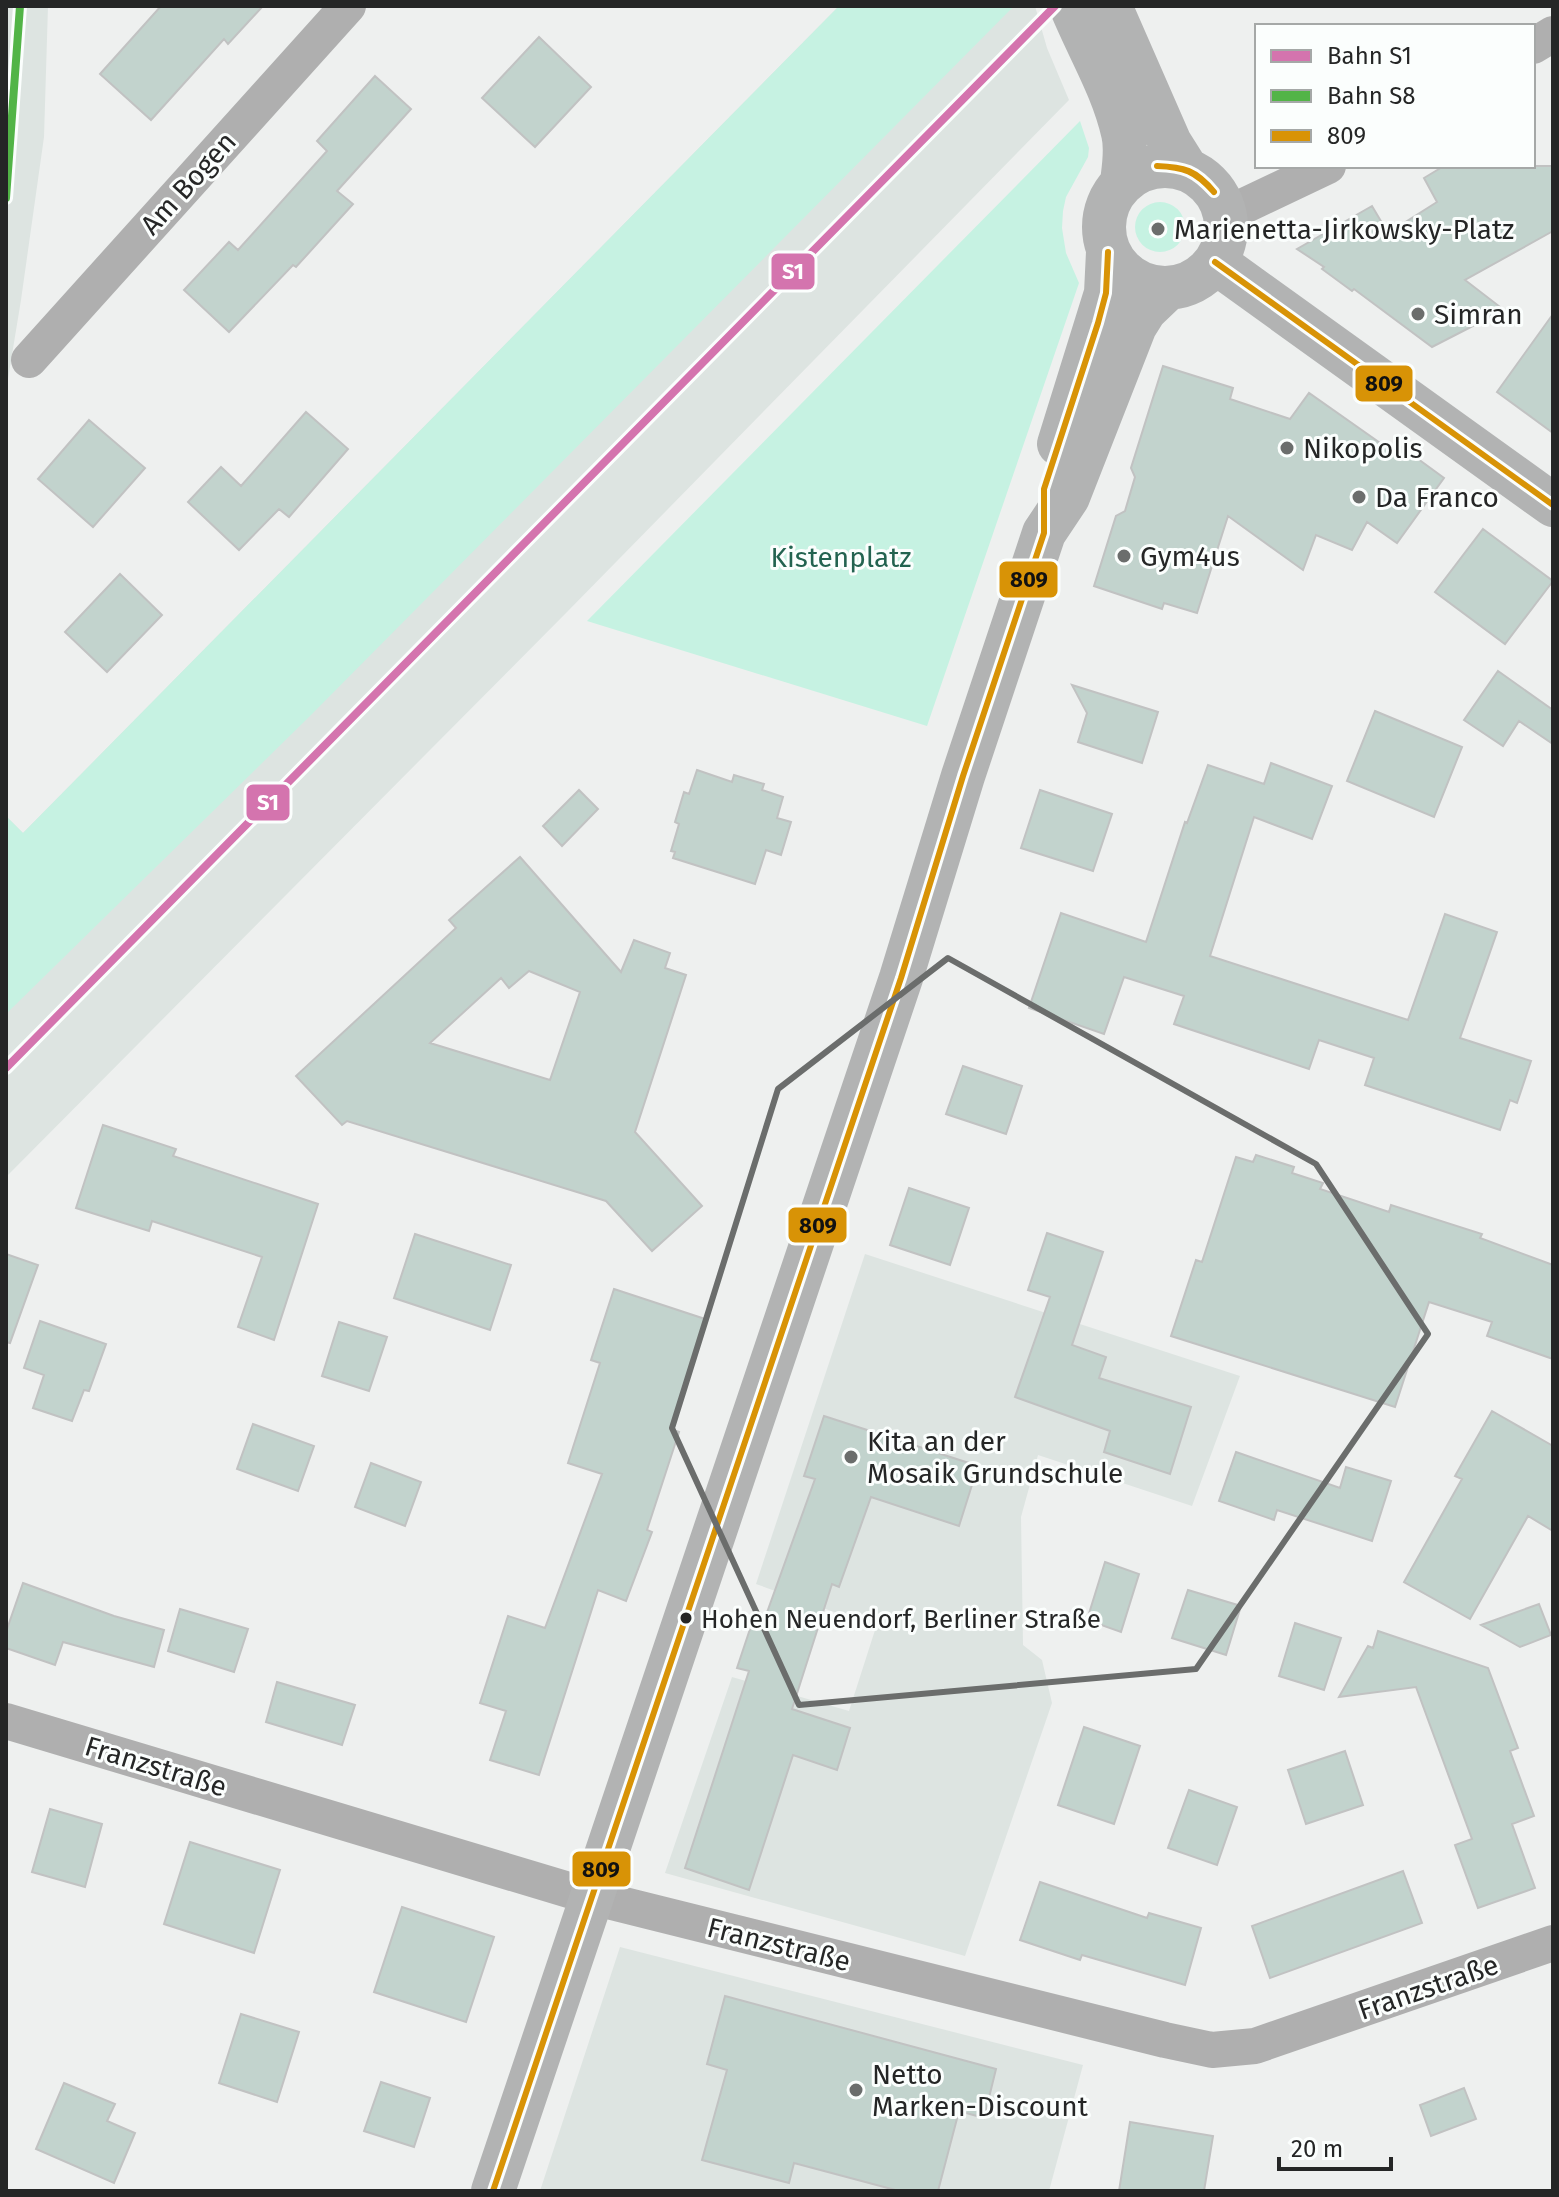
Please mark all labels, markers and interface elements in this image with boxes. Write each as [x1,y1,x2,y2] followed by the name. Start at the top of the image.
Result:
[1255,24,1535,168] legend
[1327,42,1412,70] text: Bahn S1
[1327,82,1415,110] text: Bahn S8
[1327,122,1366,150] text: 809
[134,125,243,241] street label: Am Bogen
[1174,213,1514,246] place label: Marienetta-Jirkowsky-Platz
[1149,220,1167,238] marker: Marienetta-Jirkowsky-Platz
[770,252,816,291] line badge: S1
[782,258,804,285] text: S1
[1434,298,1523,331] place label: Simran
[1409,305,1427,323] marker: Simran
[1354,364,1414,403] line badge: 809
[1365,370,1403,397] text: 809
[1303,432,1423,465] place label: Nikopolis
[1278,439,1296,457] marker: Nikopolis
[1375,481,1499,514] place label: Da Franco
[1350,488,1368,506] marker: Da Franco
[1140,540,1240,573] place label: Gym4us
[770,541,912,574] park label: Kistenplatz
[1115,547,1133,565] marker: Gym4us
[998,560,1059,599] line badge: 809
[1010,566,1048,593] text: 809
[245,783,291,822] line badge: S1
[257,789,279,816] text: S1
[787,1206,848,1244] line badge: 809
[799,1212,837,1239] text: 809
[867,1425,1123,1490] place label: Kita an der Mosaik Grundschule
[842,1448,860,1466] marker: Kita an der Mosaik Grundschule
[701,1604,1101,1635] place label: Hohen Neuendorf, Berliner Straße
[678,1610,694,1626] marker: Hohen Neuendorf, Berliner Straße
[81,1729,231,1804] street label: Franzstraße
[571,1850,632,1888] line badge: 809
[582,1856,620,1883] text: 809
[704,1911,854,1978] street label: Franzstraße
[1354,1948,1503,2027] street label: Franzstraße
[872,2058,1089,2123] place label: Netto Marken-Discount
[847,2081,865,2099] marker: Netto Marken-Discount
[1279,2121,1391,2171] scale bar
[1291,2135,1343,2163] text: 20 m

